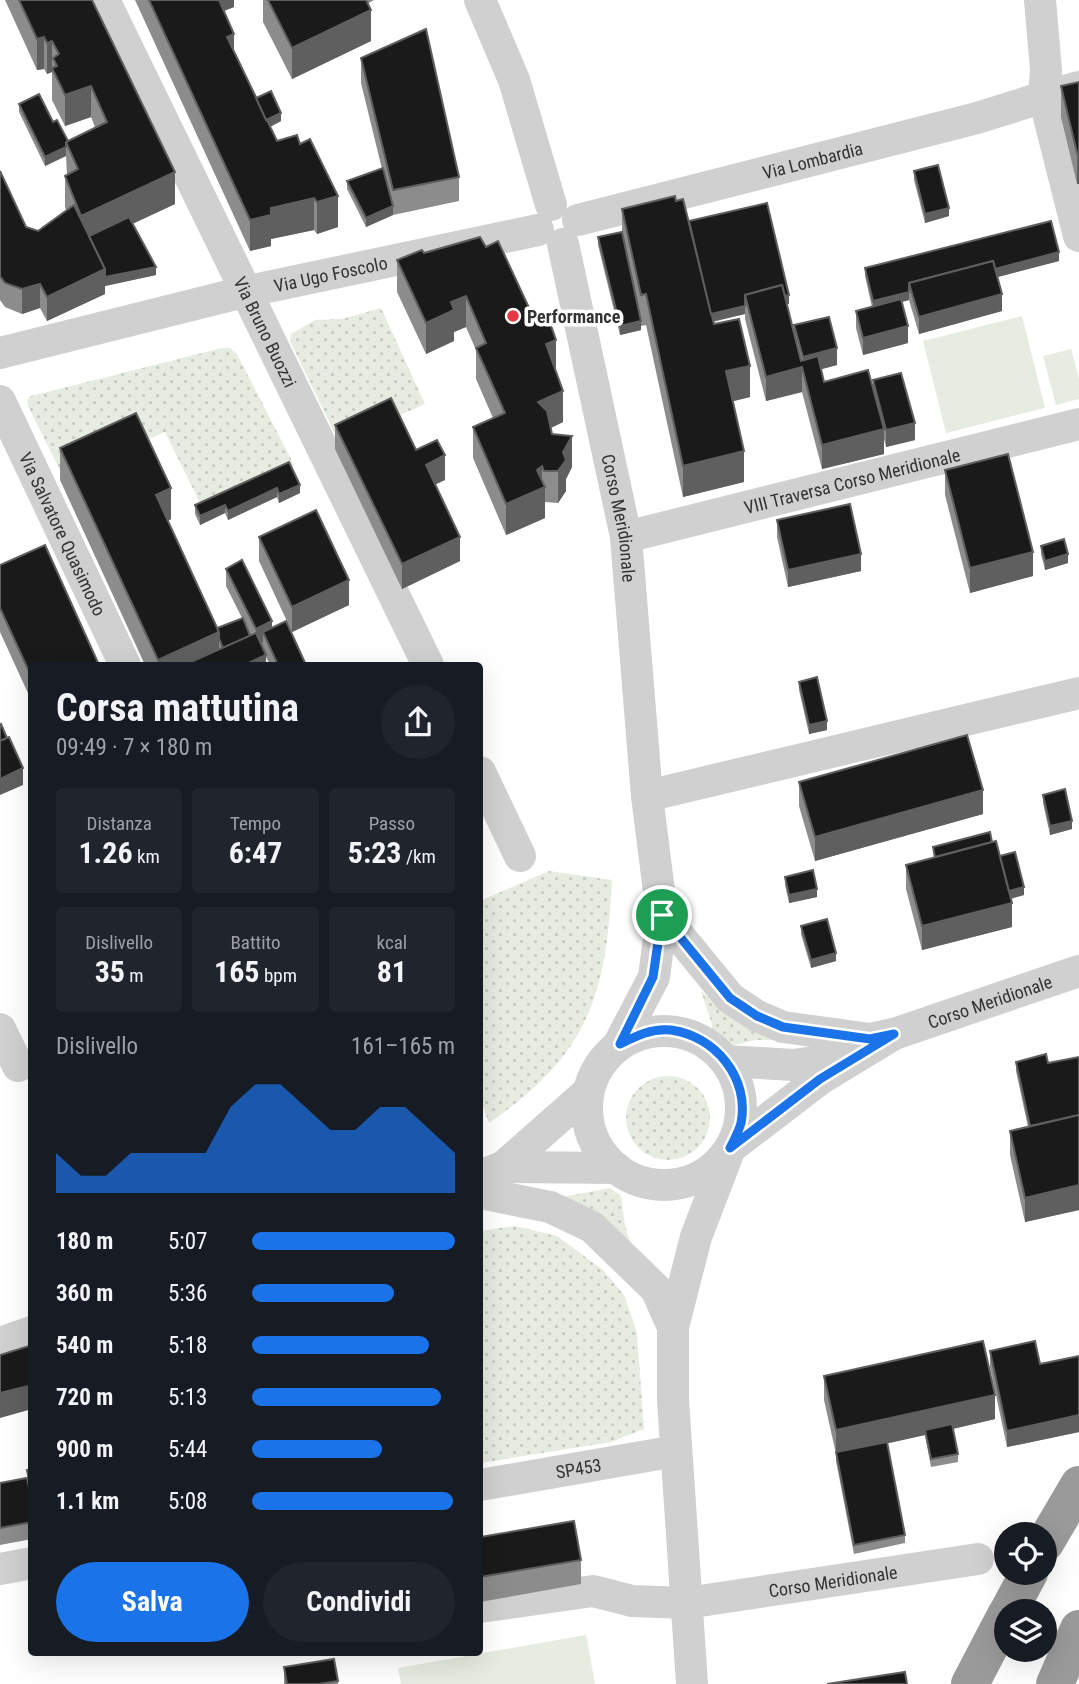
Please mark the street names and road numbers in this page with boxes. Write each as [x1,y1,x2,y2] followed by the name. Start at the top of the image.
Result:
[760,137,865,183] street label: Via Lombardia
[272,252,389,296] street label: Via Ugo Foscolo
[230,273,301,390] street label: Via Bruno Buozzi
[742,444,962,518] street label: VIII Traversa Corso Meridionale
[15,449,111,619] street label: Via Salvatore Quasimodo
[598,452,640,583] street label: Corso Meridionale
[925,971,1055,1032] street label: Corso Meridionale
[554,1454,603,1482] street label: SP453
[767,1561,899,1601] street label: Corso Meridionale

